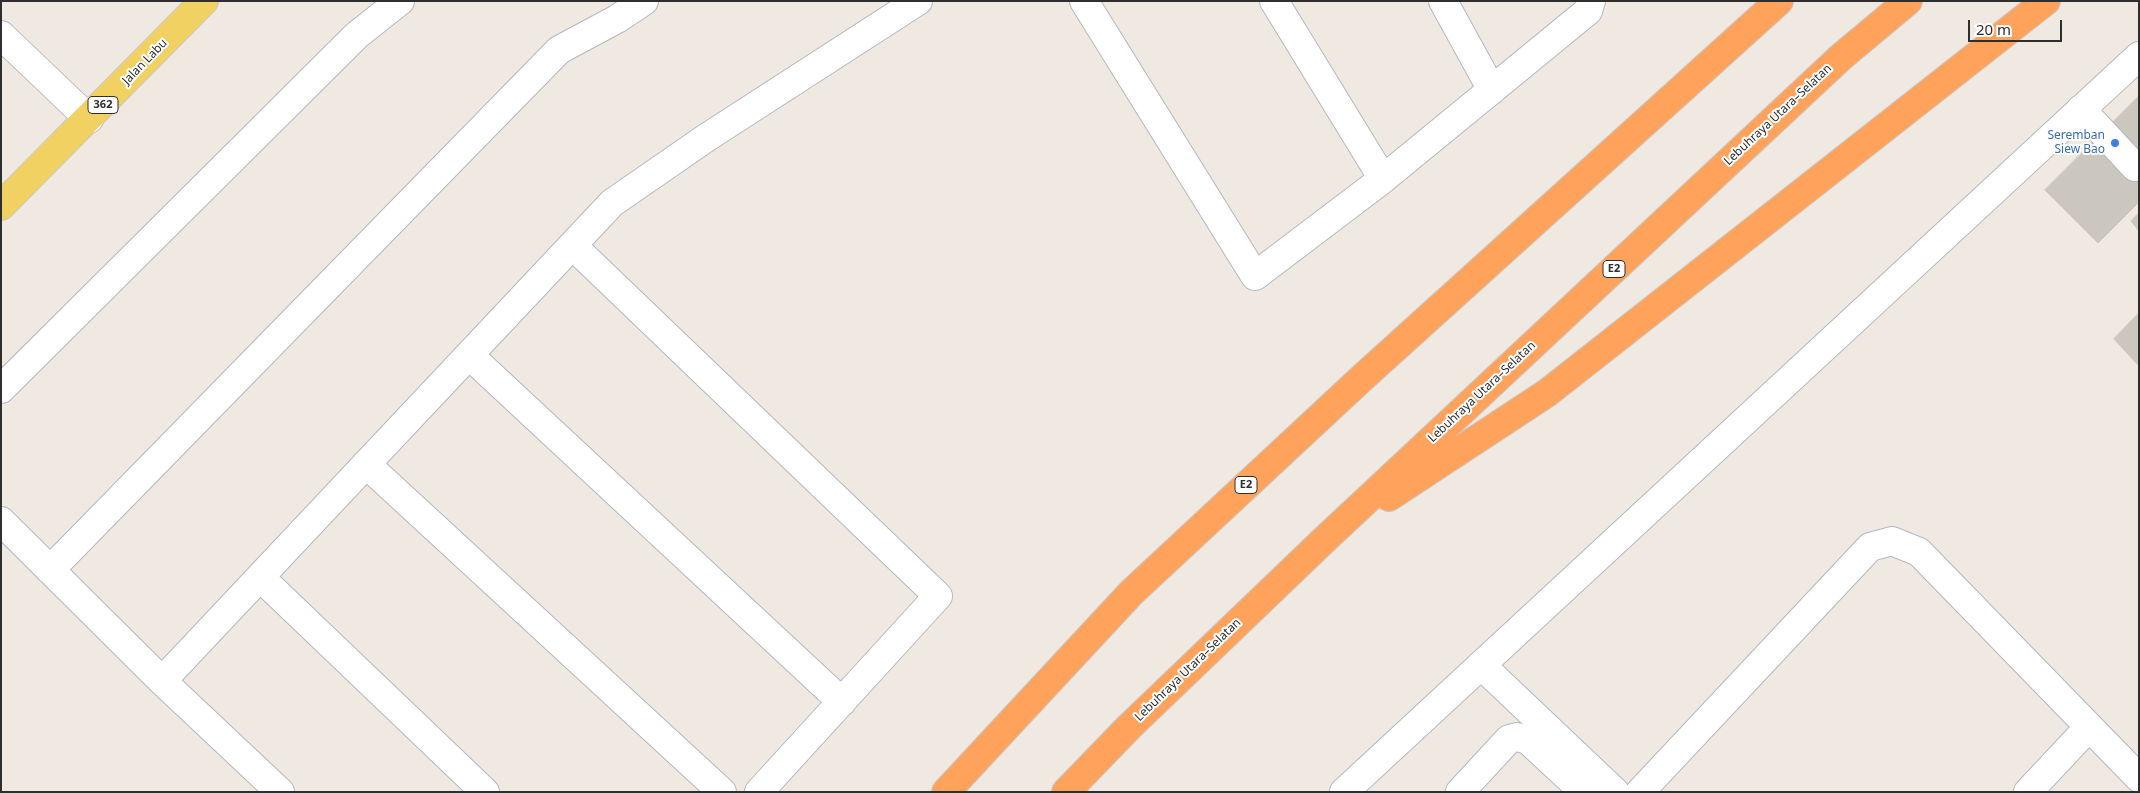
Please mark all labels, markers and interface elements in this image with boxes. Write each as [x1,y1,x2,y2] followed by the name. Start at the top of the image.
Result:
[1970,10,2064,42] scale bar
[1976,19,2011,39] text: 20 m
[120,36,170,88] street label: Jalan Labu
[1721,61,1835,169] street label: Lebuhraya Utara–Selatan
[88,96,118,114] road number: 362
[2047,129,2105,157] place label: Seremban Siew Bao
[2109,137,2121,149] marker: Seremban Siew Bao
[1603,260,1625,278] road number: E2
[1425,338,1539,446] street label: Lebuhraya Utara–Selatan
[1235,476,1257,494] road number: E2
[1132,616,1244,724] street label: Lebuhraya Utara–Selatan

